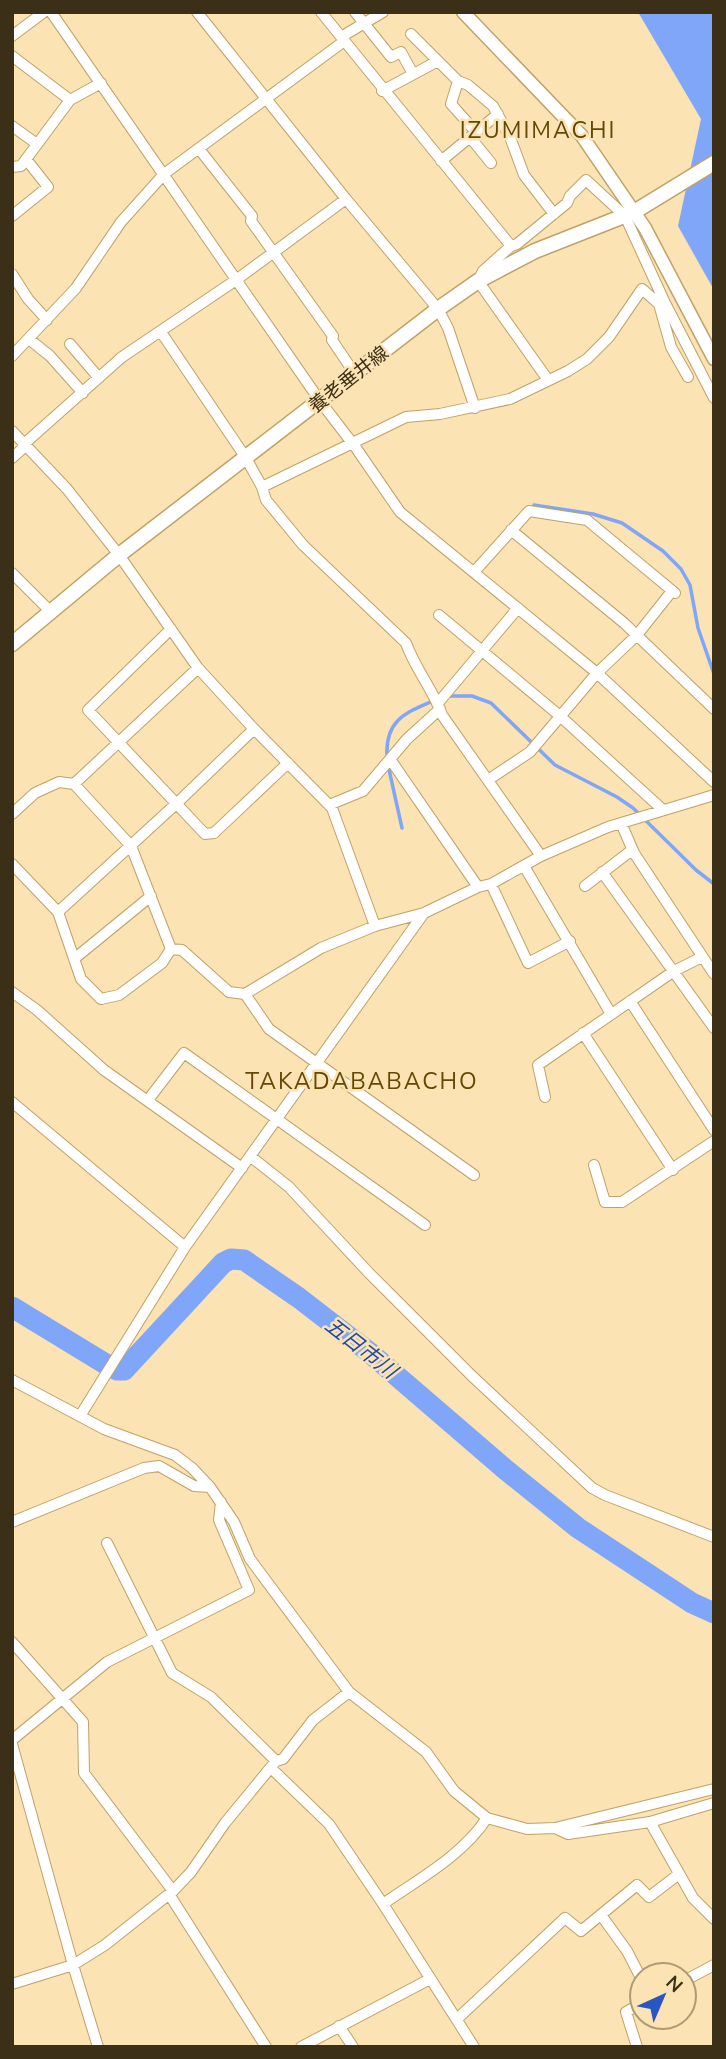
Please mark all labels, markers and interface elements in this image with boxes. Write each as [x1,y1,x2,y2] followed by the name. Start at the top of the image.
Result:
[460,115,616,146] district label: IZUMIMACHI
[303,340,394,419] street label: 養老垂井線
[245,1066,479,1097] district label: TAKADABABACHO
[319,1311,404,1386] water label: 五日市川
[628,1961,698,2031] north arrow
[660,1970,688,1999] text: N

